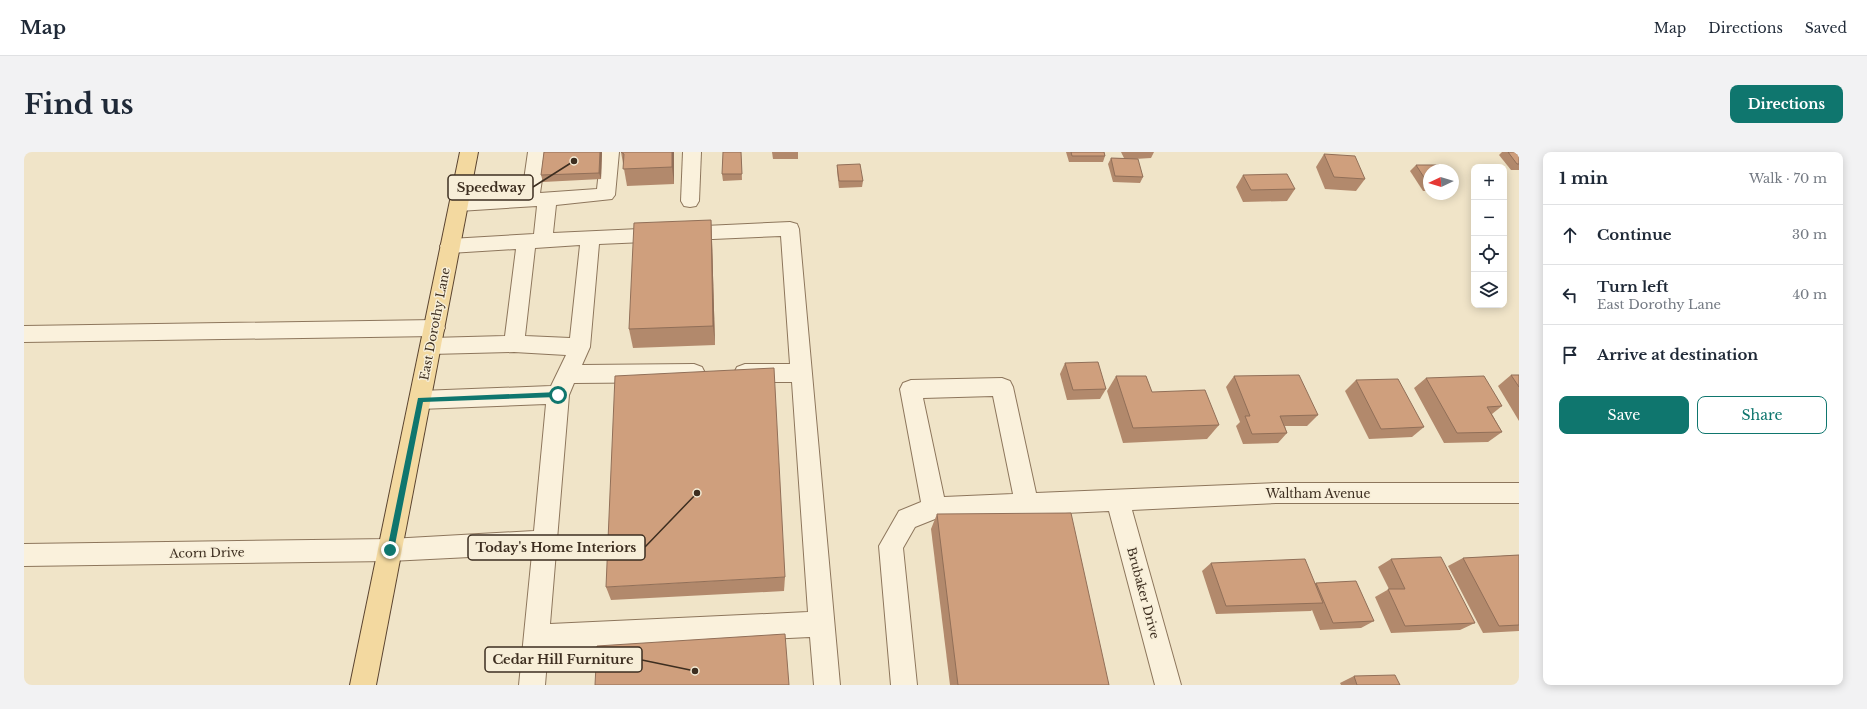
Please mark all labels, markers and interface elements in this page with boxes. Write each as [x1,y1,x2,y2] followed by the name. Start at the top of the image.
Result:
[20,16,66,39] text: Map
[1654,19,1686,37] text: Map
[1708,19,1783,37] text: Directions
[1805,19,1847,37] text: Saved
[1730,85,1843,123] button: Directions
[24,87,134,122] text: Find us
[1423,164,1459,200] north arrow
[1471,164,1507,308] map controls
[1471,164,1507,200] button: +
[1559,168,1608,189] text: 1 min
[1749,170,1827,187] text: Walk · 70 m
[448,175,533,200] callout: Speedway
[457,179,526,196] text: Speedway
[1471,200,1507,236] button: −
[1559,224,1581,246] icon: ahead
[1597,225,1672,244] text: Continue
[1792,226,1827,243] text: 30 m
[1471,236,1507,272] button: locate
[416,266,453,382] street label: East Dorothy Lane
[1471,272,1507,308] button: layers
[1597,277,1668,296] text: Turn left
[1559,284,1581,306] icon: left
[1792,286,1827,303] text: 40 m
[1597,296,1721,313] text: East Dorothy Lane
[1559,344,1581,366] icon: arrive
[1597,345,1758,364] text: Arrive at destination
[549,386,567,404] route start
[1559,396,1689,434] button: Save
[1697,396,1827,434] button: Share
[1265,486,1370,501] street label: Waltham Avenue
[468,535,645,560] callout: Today's Home Interiors
[476,539,636,556] text: Today's Home Interiors
[381,541,399,559] route end
[168,544,245,561] street label: Acorn Drive
[1124,545,1163,641] street label: Brubaker Drive
[485,647,642,672] callout: Cedar Hill Furniture
[492,651,634,668] text: Cedar Hill Furniture

